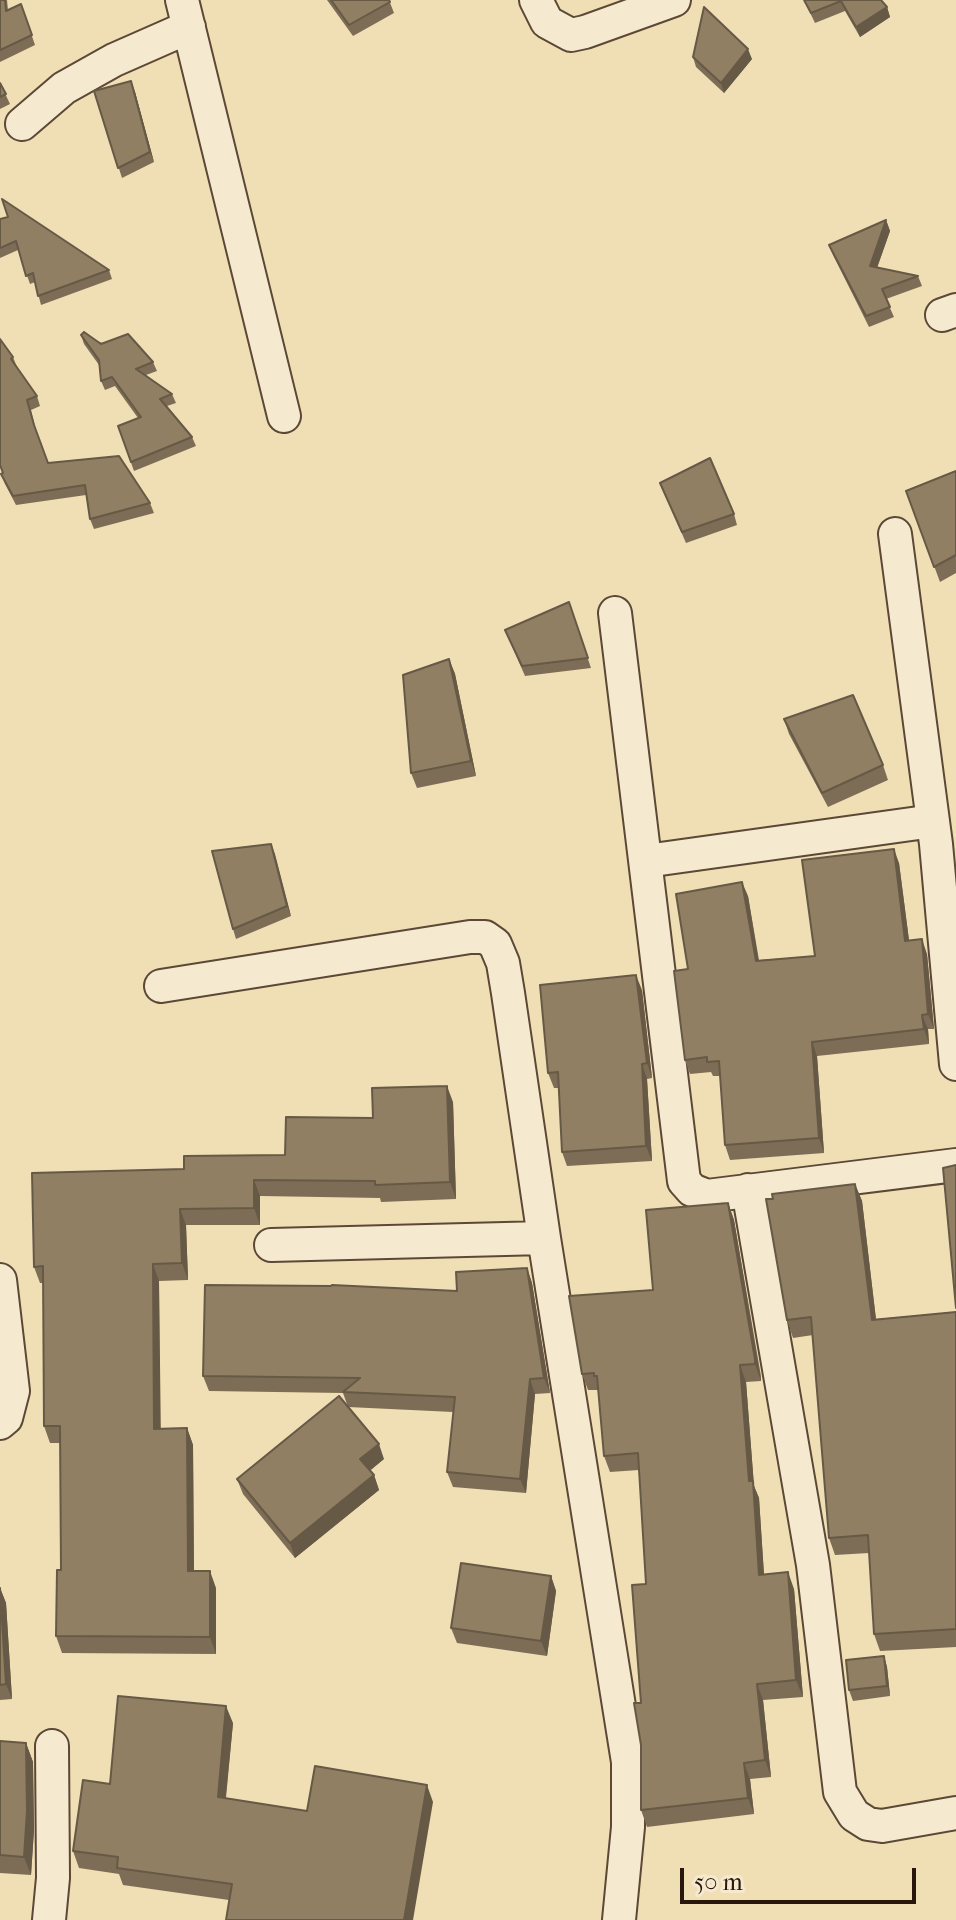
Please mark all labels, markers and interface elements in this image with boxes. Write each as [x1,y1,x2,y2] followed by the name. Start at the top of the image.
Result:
[684,1852,920,1902] scale bar
[694,1868,743,1896] text: 50 m

